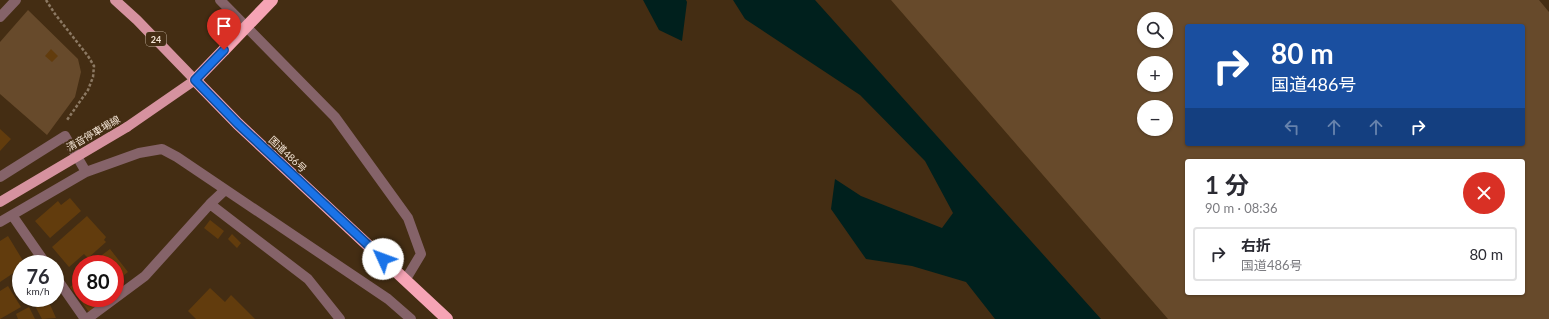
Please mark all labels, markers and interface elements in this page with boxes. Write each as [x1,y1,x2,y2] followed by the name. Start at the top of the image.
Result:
[207,9,241,50] pin
[1137,12,1173,136] map controls
[1137,12,1173,48] button: search
[213,15,235,37] icon: arrive
[146,32,166,46] road number: 24
[1271,36,1334,70] text: 80 m
[1205,40,1257,92] icon: right
[1137,56,1173,92] button: +
[1271,73,1356,95] text: 国道486号
[1137,100,1173,136] button: −
[64,113,122,153] street label: 清音停車場線
[1281,116,1303,138] icon: left
[1323,116,1345,138] icon: ahead
[1365,116,1387,138] icon: ahead
[1407,116,1429,138] icon: right
[267,133,309,175] street label: 国道486号
[1205,170,1249,199] text: 1 分
[1463,172,1505,214] button: close
[1205,200,1278,216] text: 90 m · 08:36
[1241,236,1271,254] text: 右折
[362,238,404,280] position arrow
[1207,243,1229,265] icon: right
[1469,245,1503,263] text: 80 m
[72,255,124,307] speed limit sign: 80
[1241,257,1303,273] text: 国道486号
[26,264,50,288] text: 76
[26,285,50,297] text: km/h

